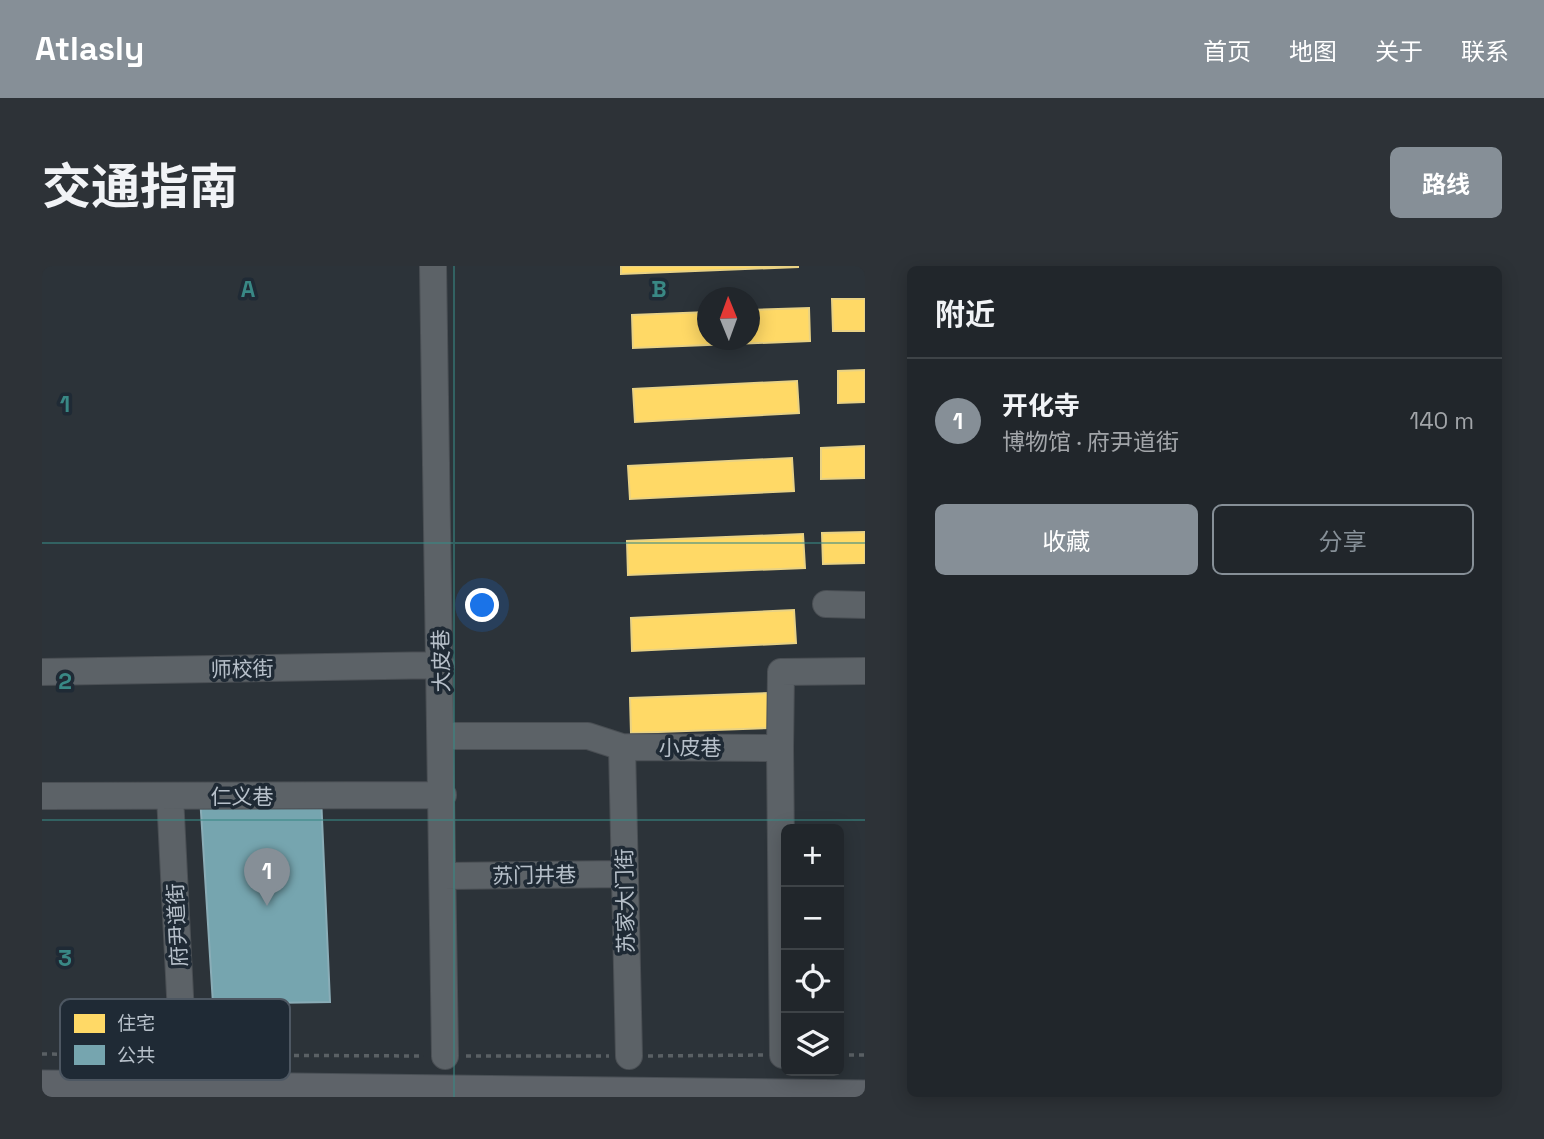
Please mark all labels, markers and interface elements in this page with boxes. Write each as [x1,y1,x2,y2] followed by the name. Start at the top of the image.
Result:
[35,28,144,70] text: Atlasly
[1203,36,1251,67] text: 首页
[1289,36,1337,67] text: 地图
[1375,36,1423,67] text: 关于
[1461,36,1509,67] text: 联系
[1390,147,1502,218] button: 路线
[42,156,238,218] text: 交通指南
[241,274,256,304] text: A
[651,274,667,304] text: B
[697,287,760,350] north arrow
[935,295,995,334] text: 附近
[60,389,70,419] text: 1
[1002,389,1080,423] text: 开化寺
[953,406,963,436] text: 1
[1410,406,1474,436] text: 140 m
[1002,427,1179,457] text: 博物馆 · 府尹道街
[935,504,1198,575] button: 收藏
[1212,504,1474,575] button: 分享
[465,588,499,622] your location
[427,629,455,693] street label: 大皮巷
[210,655,274,683] street label: 师校街
[58,666,72,696] text: 2
[659,734,722,761] street label: 小皮巷
[211,783,274,810] street label: 仁义巷
[781,824,844,1076] map controls
[781,824,844,887] button: +
[244,848,290,906] pin: 1
[611,848,639,954] street label: 苏家大门街
[492,861,576,889] street label: 苏门井巷
[161,882,193,968] street label: 府尹道街
[781,887,844,950] button: −
[58,943,72,973] text: 3
[781,950,844,1013] button: locate
[60,999,290,1080] legend
[117,1011,155,1036] text: 住宅
[781,1013,844,1076] button: layers
[117,1043,155,1068] text: 公共

